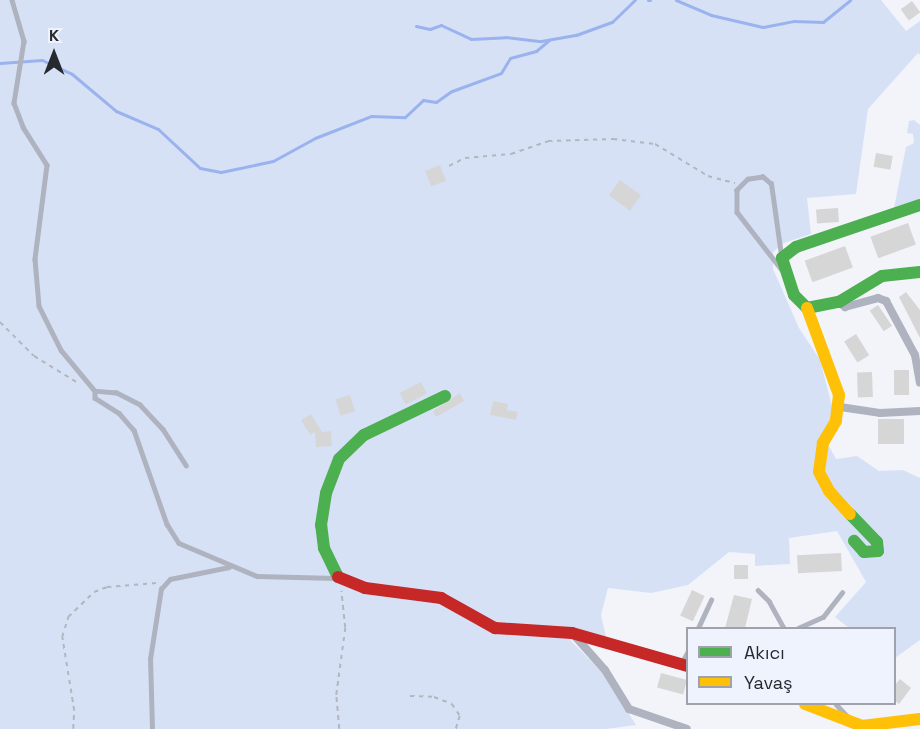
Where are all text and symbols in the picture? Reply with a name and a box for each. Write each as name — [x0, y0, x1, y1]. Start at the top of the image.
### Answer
north arrow — [24, 24, 84, 84]
text: K — [49, 25, 59, 46]
legend — [686, 627, 896, 705]
text: Akıcı — [744, 641, 785, 664]
text: Yavaş — [744, 671, 793, 694]

